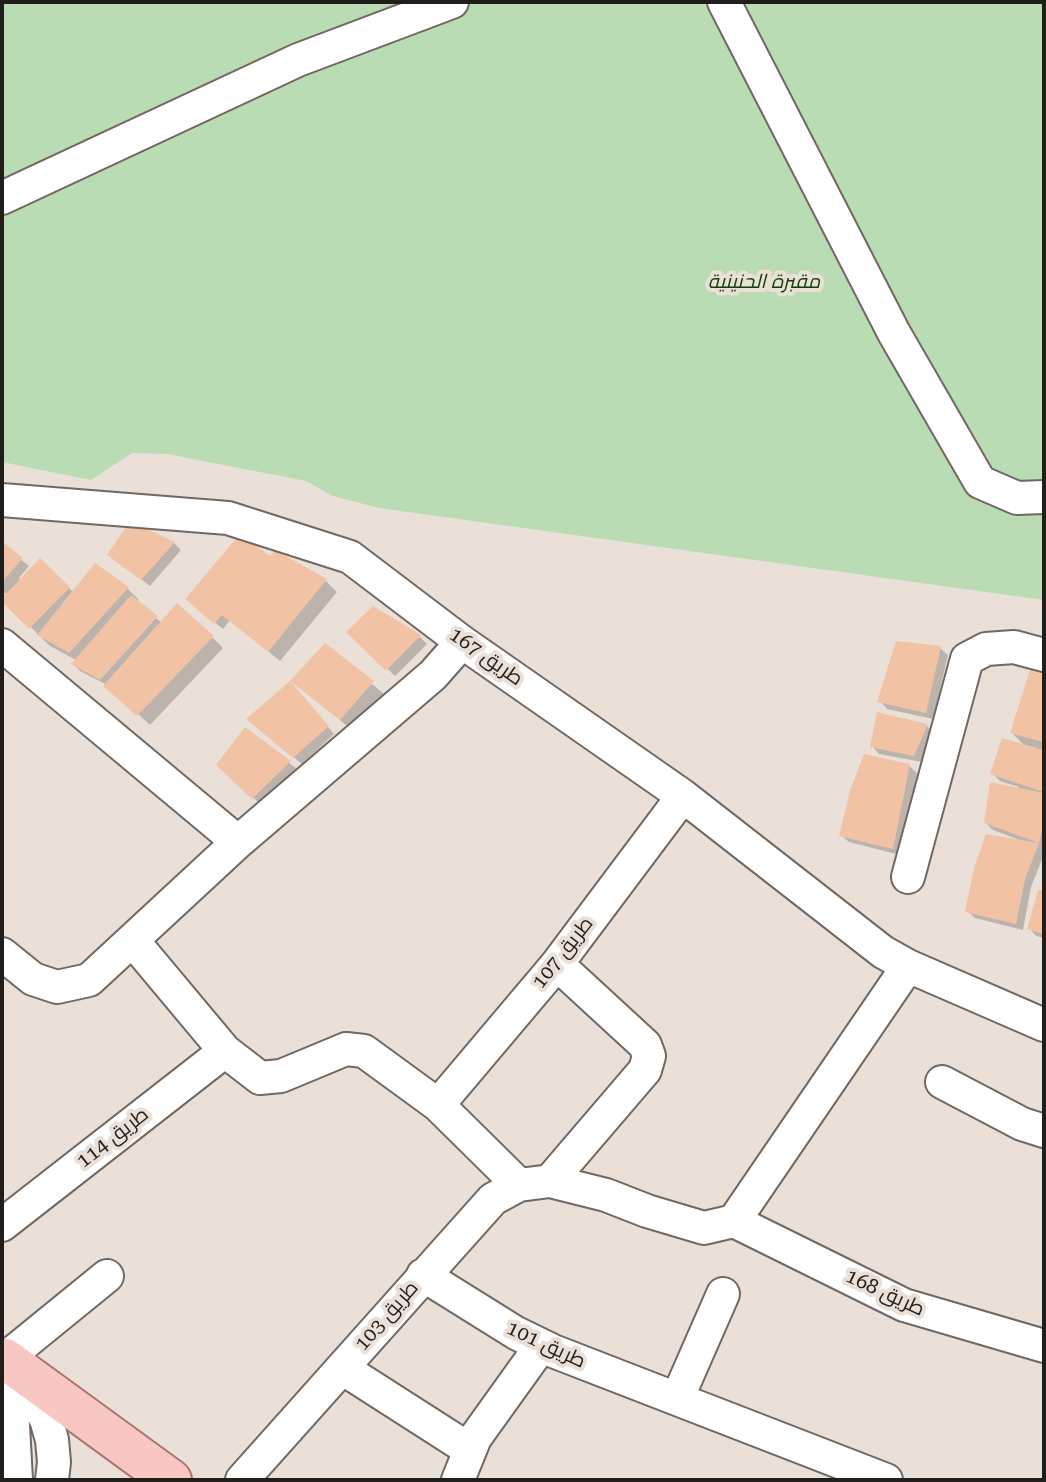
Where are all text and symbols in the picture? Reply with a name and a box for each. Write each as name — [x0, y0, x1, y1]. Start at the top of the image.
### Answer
park label: مقبرة الحنينية — [708, 270, 820, 294]
street label: طريق 167 — [445, 623, 527, 691]
street label: طريق 107 — [528, 912, 598, 994]
street label: طريق 114 — [72, 1103, 154, 1173]
street label: طريق 168 — [842, 1264, 928, 1322]
street label: طريق 103 — [350, 1276, 424, 1356]
street label: طريق 101 — [503, 1316, 589, 1374]

